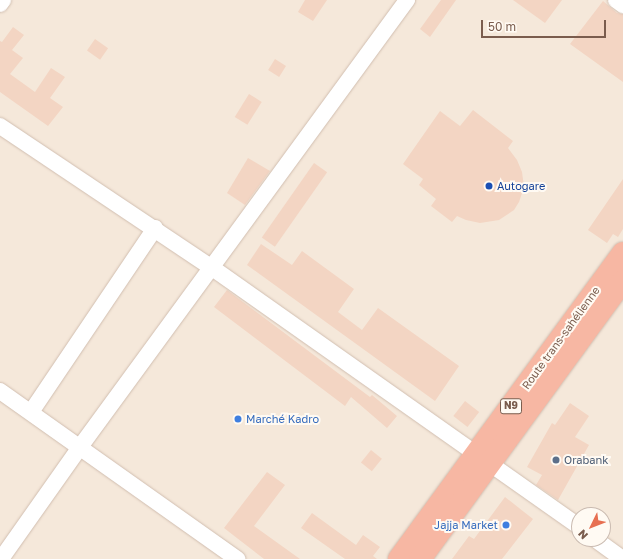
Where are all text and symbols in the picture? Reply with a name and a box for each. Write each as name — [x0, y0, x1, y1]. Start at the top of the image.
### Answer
scale bar — [483, 12, 608, 38]
text: 50 m — [488, 19, 516, 34]
place label: Autogare — [497, 179, 545, 193]
marker: Autogare — [484, 181, 494, 191]
street label: Route trans-sahélienne — [519, 284, 603, 392]
road number: N9 — [500, 398, 522, 414]
place label: Marché Kadro — [246, 412, 319, 426]
marker: Marché Kadro — [233, 414, 243, 424]
place label: Orabank — [564, 453, 608, 467]
marker: Orabank — [551, 455, 561, 465]
north arrow — [571, 507, 611, 547]
place label: Jajja Market — [434, 518, 498, 532]
marker: Jajja Market — [501, 520, 511, 530]
text: N — [575, 527, 590, 542]

